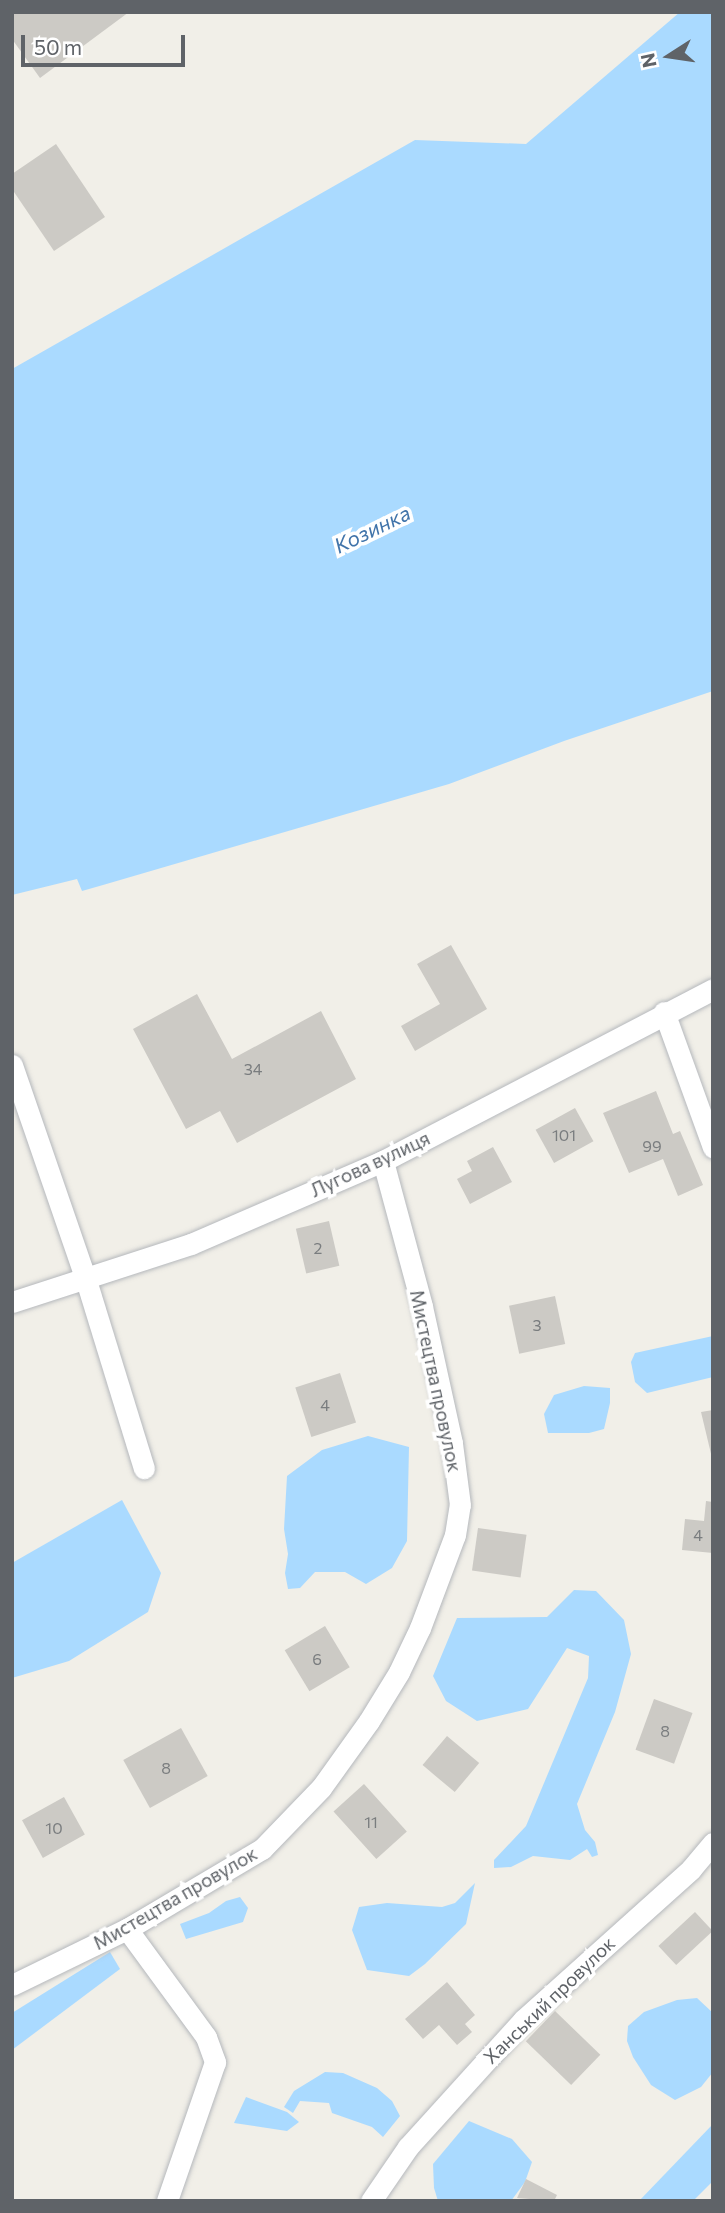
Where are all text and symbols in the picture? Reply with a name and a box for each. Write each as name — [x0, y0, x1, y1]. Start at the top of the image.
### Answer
scale bar — [24, 21, 189, 65]
north arrow — [634, 21, 704, 91]
text: 50 m — [34, 34, 82, 59]
text: N — [635, 51, 661, 70]
water label: Козинка — [330, 500, 414, 558]
house number: 34 — [244, 1059, 262, 1079]
house number: 101 — [552, 1125, 576, 1145]
street label: Лугова вулиця — [307, 1126, 433, 1202]
house number: 99 — [642, 1136, 662, 1156]
house number: 2 — [314, 1238, 322, 1258]
street label: Мистецтва провулок — [406, 1288, 466, 1474]
house number: 3 — [532, 1315, 542, 1335]
house number: 4 — [320, 1395, 330, 1415]
house number: 4 — [693, 1525, 703, 1545]
house number: 6 — [312, 1649, 322, 1669]
house number: 8 — [660, 1721, 670, 1741]
house number: 8 — [161, 1758, 171, 1778]
house number: 11 — [364, 1812, 378, 1832]
house number: 10 — [45, 1818, 63, 1838]
street label: Мистецтва провулок — [89, 1842, 261, 1954]
street label: Ханський провулок — [479, 1932, 619, 2068]

